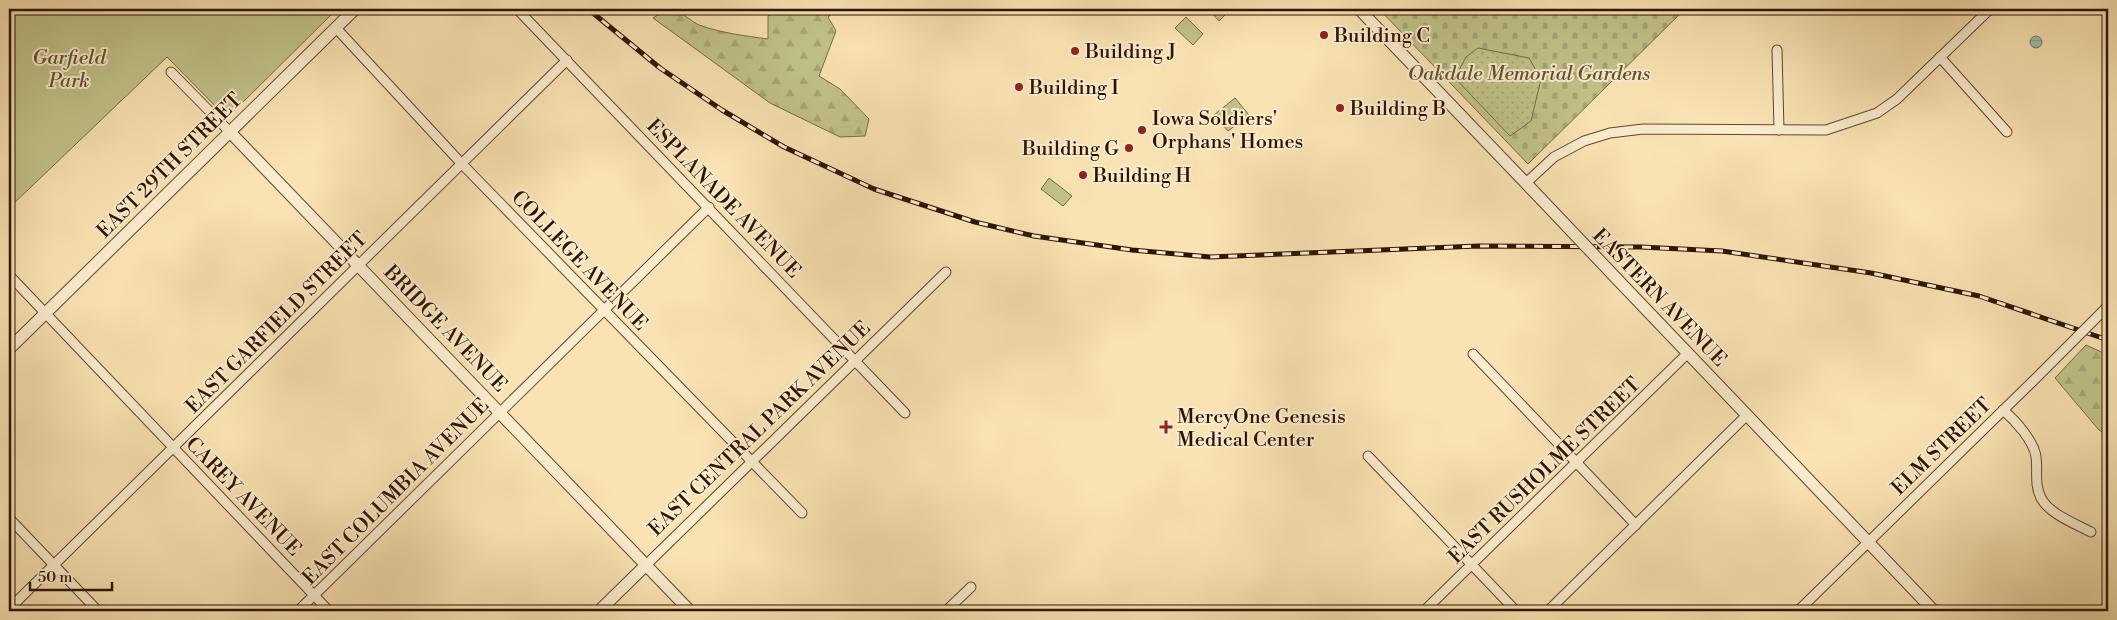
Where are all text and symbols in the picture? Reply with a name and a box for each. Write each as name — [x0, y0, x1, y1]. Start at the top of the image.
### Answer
place label: Building C — [1333, 24, 1430, 49]
marker: Building C — [1318, 29, 1330, 41]
place label: Building J — [1084, 40, 1177, 65]
marker: Building J — [1069, 45, 1081, 57]
park label: Garfield Park — [32, 46, 106, 94]
park label: Oakdale Memorial Gardens — [1408, 62, 1651, 87]
place label: Building I — [1028, 76, 1119, 101]
marker: Building I — [1013, 81, 1025, 93]
street label: EAST 29TH STREET — [92, 88, 248, 244]
place label: Building B — [1349, 97, 1446, 122]
marker: Building B — [1334, 102, 1346, 114]
place label: Iowa Soldiers' Orphans' Homes — [1152, 107, 1303, 155]
street label: ESPLANADE AVENUE — [640, 114, 805, 284]
marker: Iowa Soldiers' Orphans' Homes — [1136, 124, 1148, 136]
place label: Building G — [1021, 137, 1119, 162]
marker: Building G — [1123, 142, 1135, 154]
place label: Building H — [1092, 164, 1191, 189]
marker: Building H — [1077, 169, 1089, 181]
street label: COLLEGE AVENUE — [506, 186, 652, 336]
street label: EASTERN AVENUE — [1587, 224, 1731, 372]
street label: EAST GARFIELD STREET — [181, 227, 373, 419]
street label: BRIDGE AVENUE — [377, 260, 512, 398]
street label: EAST CENTRAL PARK AVENUE — [644, 316, 876, 542]
street label: EAST RUSHOLME STREET — [1444, 373, 1646, 570]
street label: EAST COLUMBIA AVENUE — [297, 393, 495, 591]
street label: ELM STREET — [1887, 393, 1997, 501]
place label: MercyOne Genesis Medical Center — [1177, 405, 1346, 453]
marker: MercyOne Genesis Medical Center — [1159, 420, 1173, 434]
street label: CAREY AVENUE — [180, 432, 306, 562]
scale bar — [30, 560, 112, 592]
text: 50 m — [38, 568, 72, 587]

